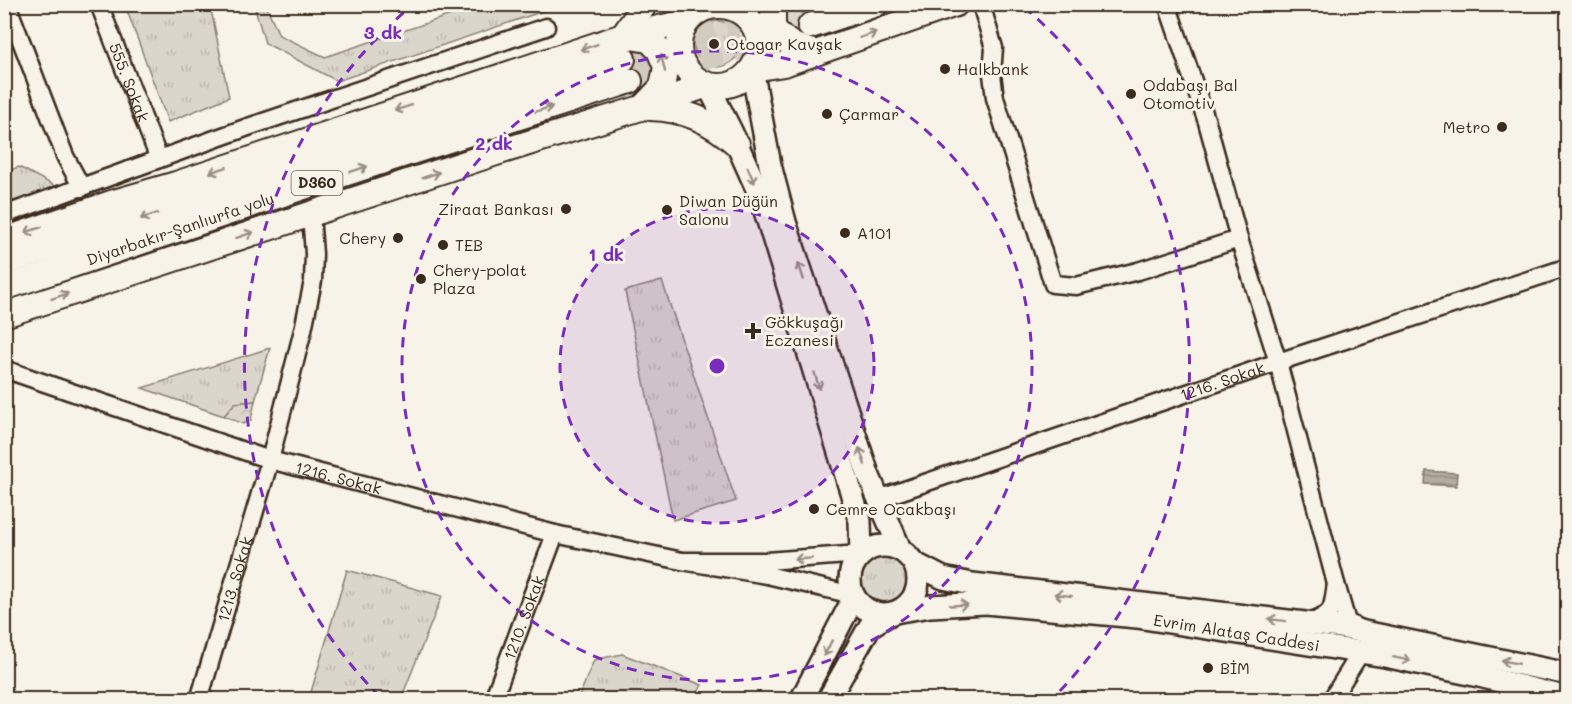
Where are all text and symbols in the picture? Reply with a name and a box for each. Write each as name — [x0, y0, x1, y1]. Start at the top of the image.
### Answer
text: 3 dk — [364, 20, 402, 44]
one-way arrow — [858, 28, 877, 39]
place label: Otogar Kavşak — [726, 33, 842, 54]
marker: Otogar Kavşak — [707, 37, 721, 51]
street label: 555. Sokak — [105, 40, 155, 125]
one-way arrow — [580, 43, 599, 54]
one-way arrow — [657, 54, 668, 73]
place label: Halkbank — [957, 58, 1028, 79]
marker: Halkbank — [938, 62, 952, 76]
place label: Odabaşı Bal Otomotiv — [1143, 74, 1238, 113]
marker: Odabaşı Bal Otomotiv — [1124, 87, 1138, 101]
one-way arrow — [394, 103, 413, 114]
one-way arrow — [534, 103, 553, 114]
place label: Çarmar — [839, 103, 899, 124]
marker: Çarmar — [820, 107, 834, 121]
place label: Metro — [1443, 116, 1490, 137]
marker: Metro — [1495, 120, 1509, 134]
text: 2 dk — [475, 131, 513, 155]
one-way arrow — [349, 163, 368, 174]
one-way arrow — [210, 165, 228, 176]
one-way arrow — [746, 166, 757, 184]
one-way arrow — [421, 168, 440, 179]
road number: D360 — [292, 171, 342, 195]
street label: Diyarbakır-Şanlıurfa yolu — [84, 187, 277, 269]
place label: Diwan Düğün Salonu — [679, 190, 778, 229]
place label: Ziraat Bankası — [438, 198, 554, 219]
marker: Ziraat Bankası — [559, 202, 573, 216]
marker: Diwan Düğün Salonu — [660, 203, 674, 217]
one-way arrow — [140, 211, 159, 222]
place label: A101 — [857, 222, 892, 243]
one-way arrow — [24, 226, 43, 237]
marker: A101 — [838, 226, 852, 240]
place label: Chery — [339, 227, 386, 248]
one-way arrow — [235, 229, 254, 240]
marker: Chery — [391, 231, 405, 245]
place label: TEB — [455, 234, 483, 255]
marker: TEB — [436, 238, 450, 252]
text: 1 dk — [588, 242, 624, 266]
place label: Chery-polat Plaza — [433, 259, 527, 298]
one-way arrow — [795, 262, 806, 281]
marker: Chery-polat Plaza — [414, 272, 428, 286]
one-way arrow — [50, 290, 69, 301]
place label: Gökkuşağı Eczanesi — [765, 311, 844, 350]
marker: Gökkuşağı Eczanesi — [746, 324, 760, 338]
centre of rings — [707, 356, 727, 376]
street label: 1216. Sokak — [1177, 356, 1267, 405]
one-way arrow — [812, 371, 823, 390]
one-way arrow — [856, 447, 867, 466]
street label: 1216. Sokak — [293, 456, 384, 499]
place label: Cemre Ocakbaşı — [826, 498, 957, 519]
marker: Cemre Ocakbaşı — [807, 502, 821, 516]
street label: 1213. Sokak — [212, 534, 257, 624]
one-way arrow — [793, 553, 813, 564]
street label: 1210. Sokak — [498, 572, 549, 662]
one-way arrow — [1053, 589, 1073, 600]
one-way arrow — [948, 599, 968, 610]
street label: Evrim Alataş Caddesi — [1152, 609, 1321, 656]
one-way arrow — [1268, 614, 1288, 625]
one-way arrow — [822, 638, 833, 656]
one-way arrow — [1392, 654, 1411, 666]
one-way arrow — [1501, 656, 1521, 667]
place label: BİM — [1220, 657, 1250, 678]
marker: BİM — [1201, 661, 1215, 675]

